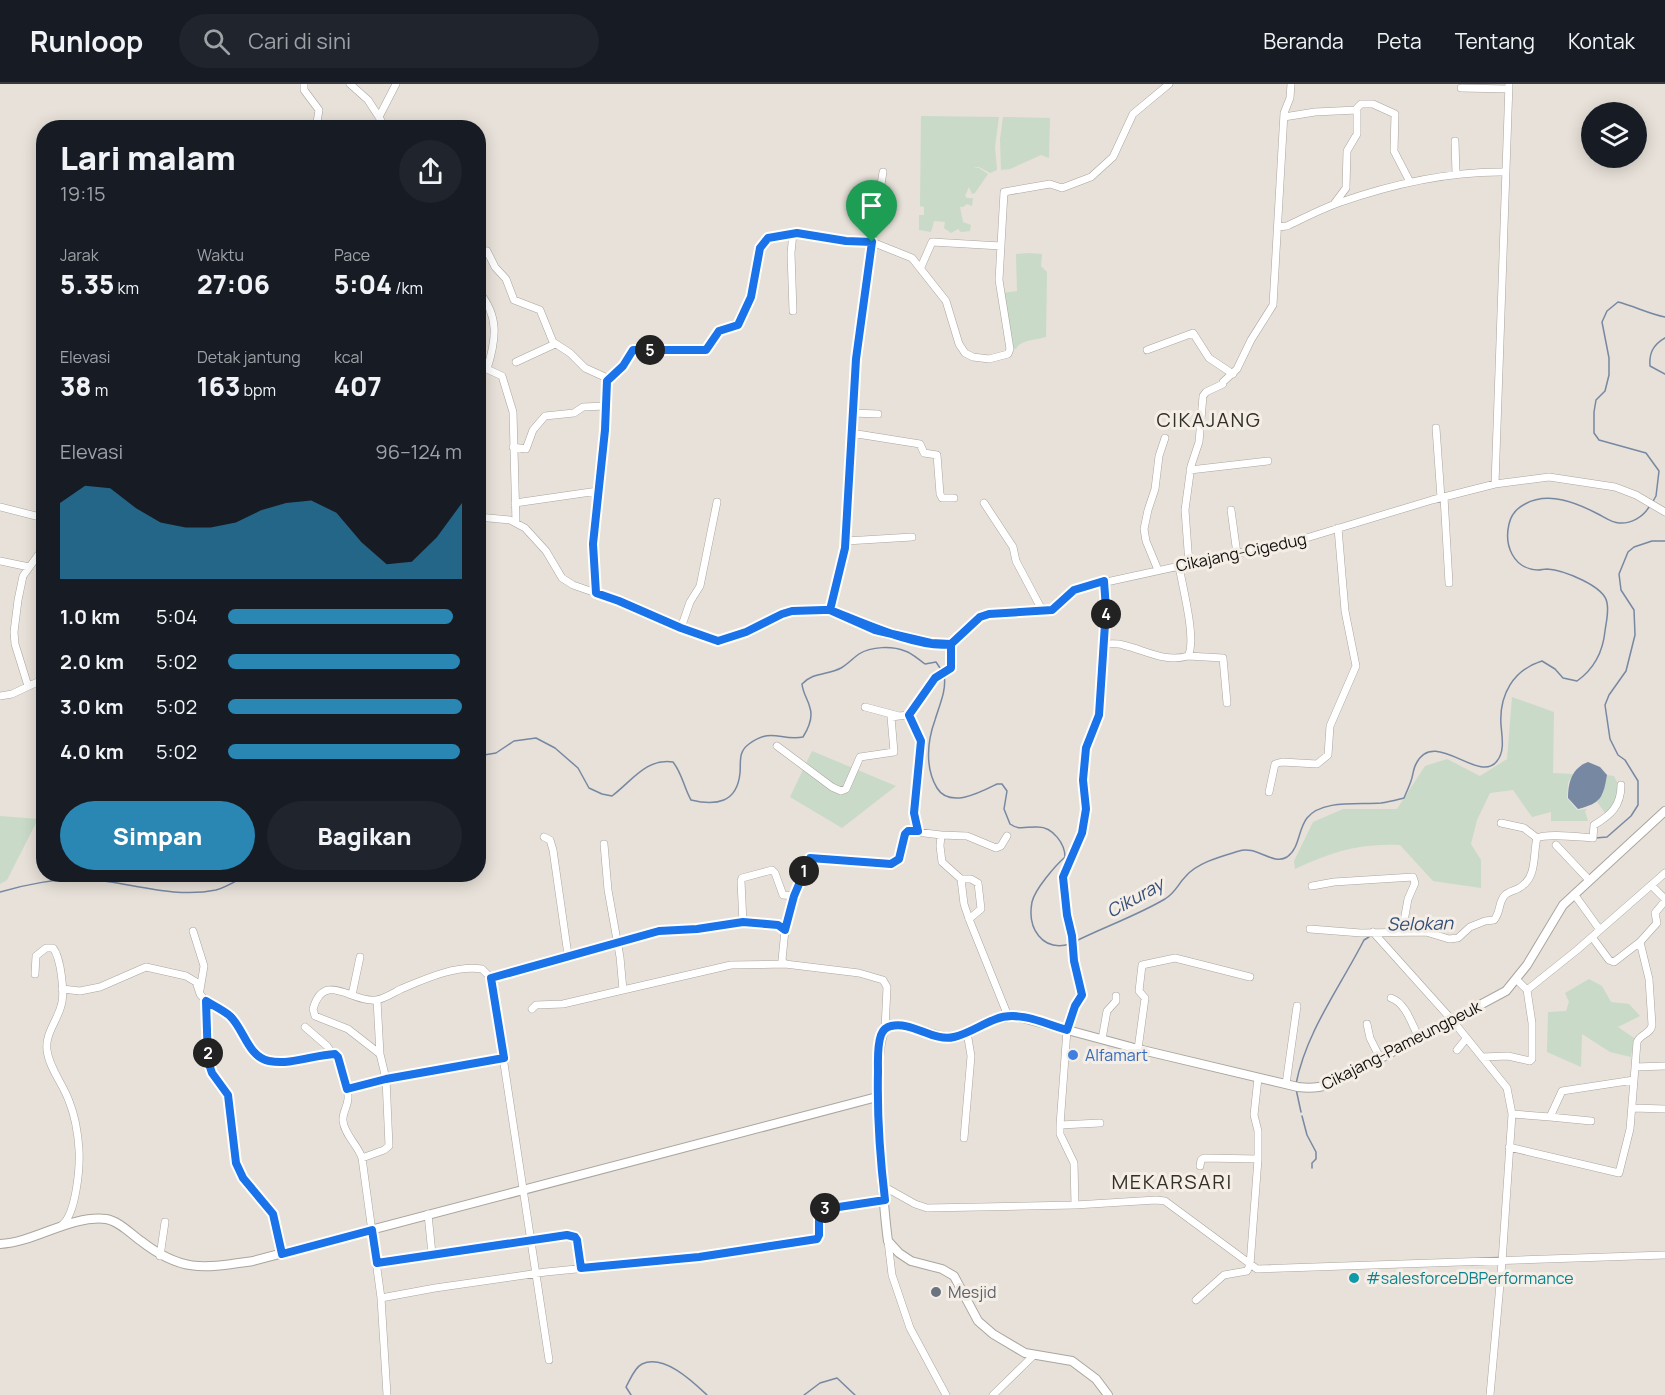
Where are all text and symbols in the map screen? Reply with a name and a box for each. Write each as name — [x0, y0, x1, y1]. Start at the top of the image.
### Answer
search box — [179, 14, 599, 68]
text: Runloop — [30, 22, 143, 60]
icon: search — [200, 25, 233, 58]
text: Cari di sini — [248, 26, 351, 56]
text: Beranda — [1263, 27, 1344, 55]
text: Peta — [1377, 27, 1422, 55]
text: Tentang — [1455, 27, 1535, 55]
text: Kontak — [1568, 27, 1635, 55]
map controls — [1581, 102, 1647, 168]
button: layers — [1581, 102, 1647, 168]
text: Lari malam — [60, 135, 236, 180]
button: share — [399, 140, 462, 203]
text: 19:15 — [60, 180, 106, 207]
pin — [846, 180, 897, 242]
icon: arrive — [855, 189, 888, 222]
text: Jarak — [60, 244, 99, 266]
text: Waktu — [197, 244, 244, 266]
text: Pace — [334, 244, 370, 266]
text: 5.35 — [60, 266, 114, 302]
text: 27:06 — [197, 266, 270, 302]
text: 5:04 — [334, 266, 392, 302]
text: km — [114, 277, 139, 299]
text: /km — [392, 277, 423, 299]
pin: 5 — [635, 335, 665, 365]
text: 5 — [645, 339, 655, 361]
text: Elevasi — [60, 346, 111, 368]
text: Detak jantung — [197, 346, 301, 368]
text: kcal — [334, 346, 363, 368]
text: 38 — [60, 368, 92, 404]
text: 163 — [197, 368, 240, 404]
text: 407 — [334, 368, 382, 404]
text: m — [92, 379, 108, 401]
text: bpm — [240, 379, 276, 401]
district label: CIKAJANG — [1157, 406, 1261, 433]
text: Elevasi — [60, 438, 123, 465]
text: 96–124 m — [375, 438, 462, 465]
street label: Cikajang-Cigedug — [1174, 527, 1308, 577]
pin: 4 — [1091, 599, 1121, 629]
text: 1.0 km — [60, 603, 120, 630]
text: 5:04 — [156, 603, 198, 630]
text: 4 — [1101, 603, 1111, 625]
text: 2.0 km — [60, 648, 124, 675]
text: 5:02 — [156, 648, 197, 675]
text: 3.0 km — [60, 693, 124, 720]
text: 5:02 — [156, 693, 197, 720]
text: 4.0 km — [60, 738, 124, 765]
text: 5:02 — [156, 738, 197, 765]
button: Simpan — [60, 801, 255, 870]
button: Bagikan — [267, 801, 462, 870]
pin: 1 — [789, 856, 819, 886]
text: 1 — [800, 860, 808, 882]
water label: Cikuray — [1102, 870, 1170, 923]
water label: Selokan — [1387, 910, 1455, 936]
street label: Cikajang-Pameungpeuk — [1317, 995, 1486, 1095]
pin: 2 — [193, 1038, 223, 1068]
text: 2 — [203, 1042, 213, 1064]
place label: Alfamart — [1085, 1044, 1148, 1066]
marker: Alfamart — [1066, 1048, 1080, 1062]
district label: MEKARSARI — [1111, 1168, 1233, 1195]
pin: 3 — [810, 1193, 840, 1223]
text: 3 — [820, 1197, 830, 1219]
place label: #salesforceDBPerformance — [1366, 1267, 1574, 1289]
marker: #salesforceDBPerformance — [1347, 1271, 1361, 1285]
place label: Mesjid — [948, 1281, 996, 1303]
marker: Mesjid — [929, 1285, 943, 1299]

